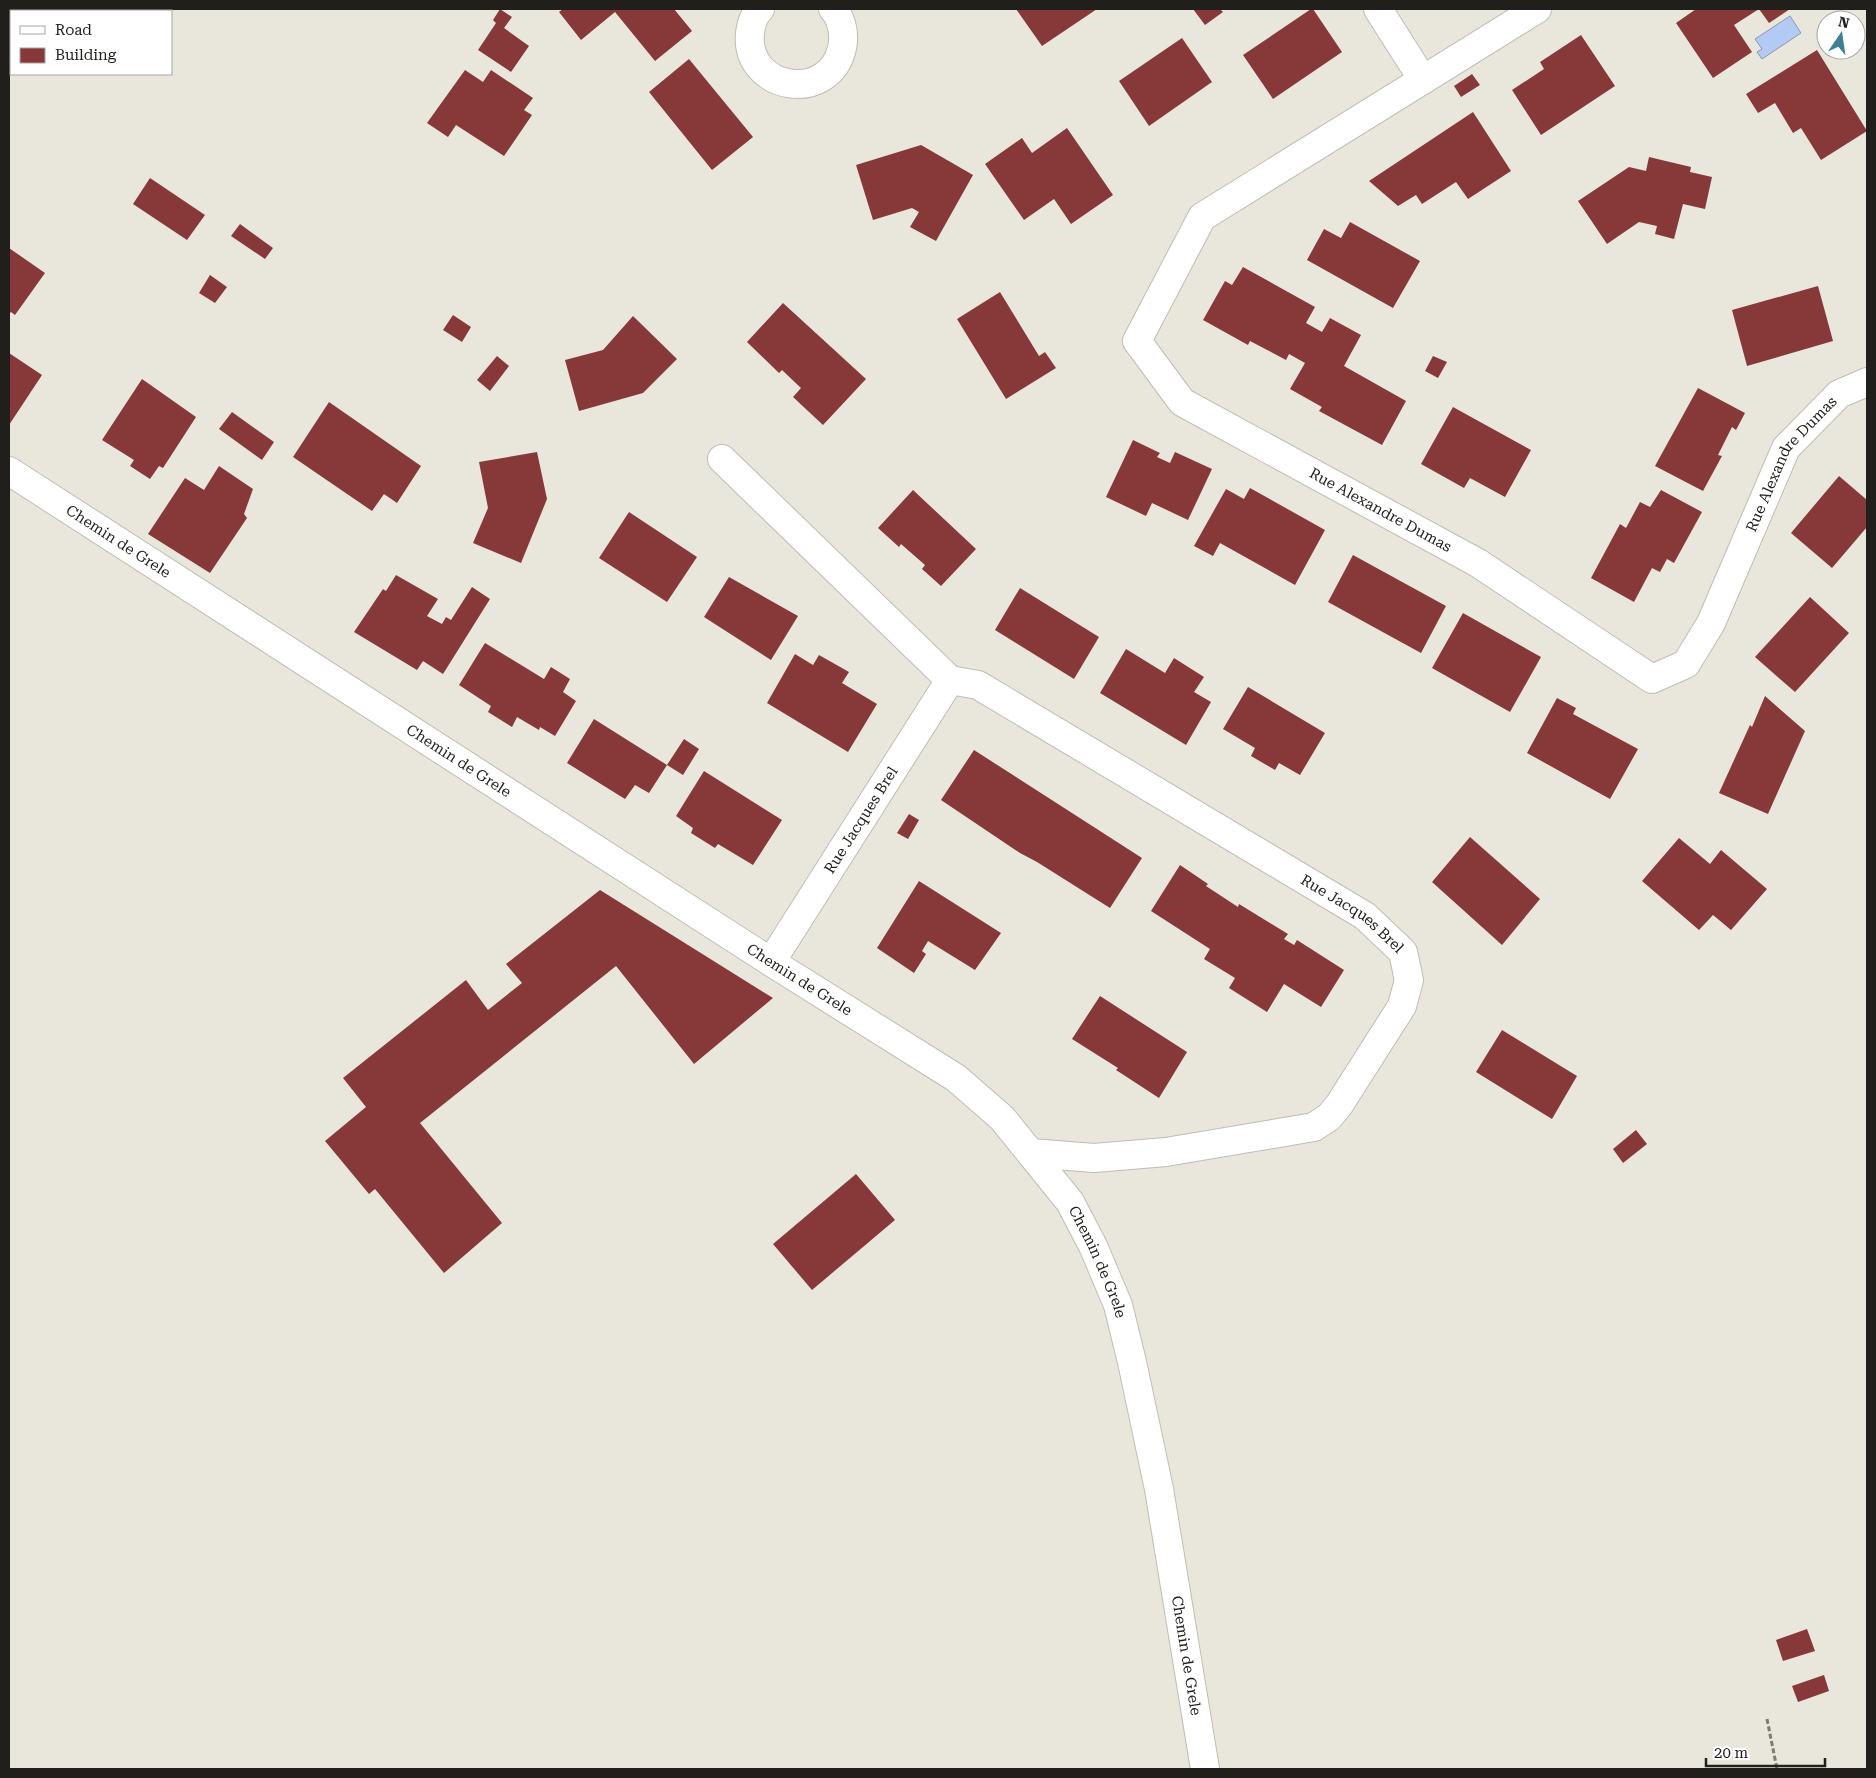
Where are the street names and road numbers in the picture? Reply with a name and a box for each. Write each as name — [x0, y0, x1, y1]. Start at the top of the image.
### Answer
street label: Rue Alexandre Dumas — [1742, 393, 1841, 535]
street label: Rue Alexandre Dumas — [1306, 464, 1455, 556]
street label: Chemin de Grele — [63, 501, 174, 582]
street label: Chemin de Grele — [403, 720, 515, 801]
street label: Rue Jacques Brel — [820, 763, 902, 877]
street label: Rue Jacques Brel — [1298, 871, 1408, 957]
street label: Chemin de Grele — [743, 940, 855, 1020]
street label: Chemin de Grele — [1065, 1203, 1130, 1320]
street label: Chemin de Grele — [1168, 1594, 1205, 1717]

